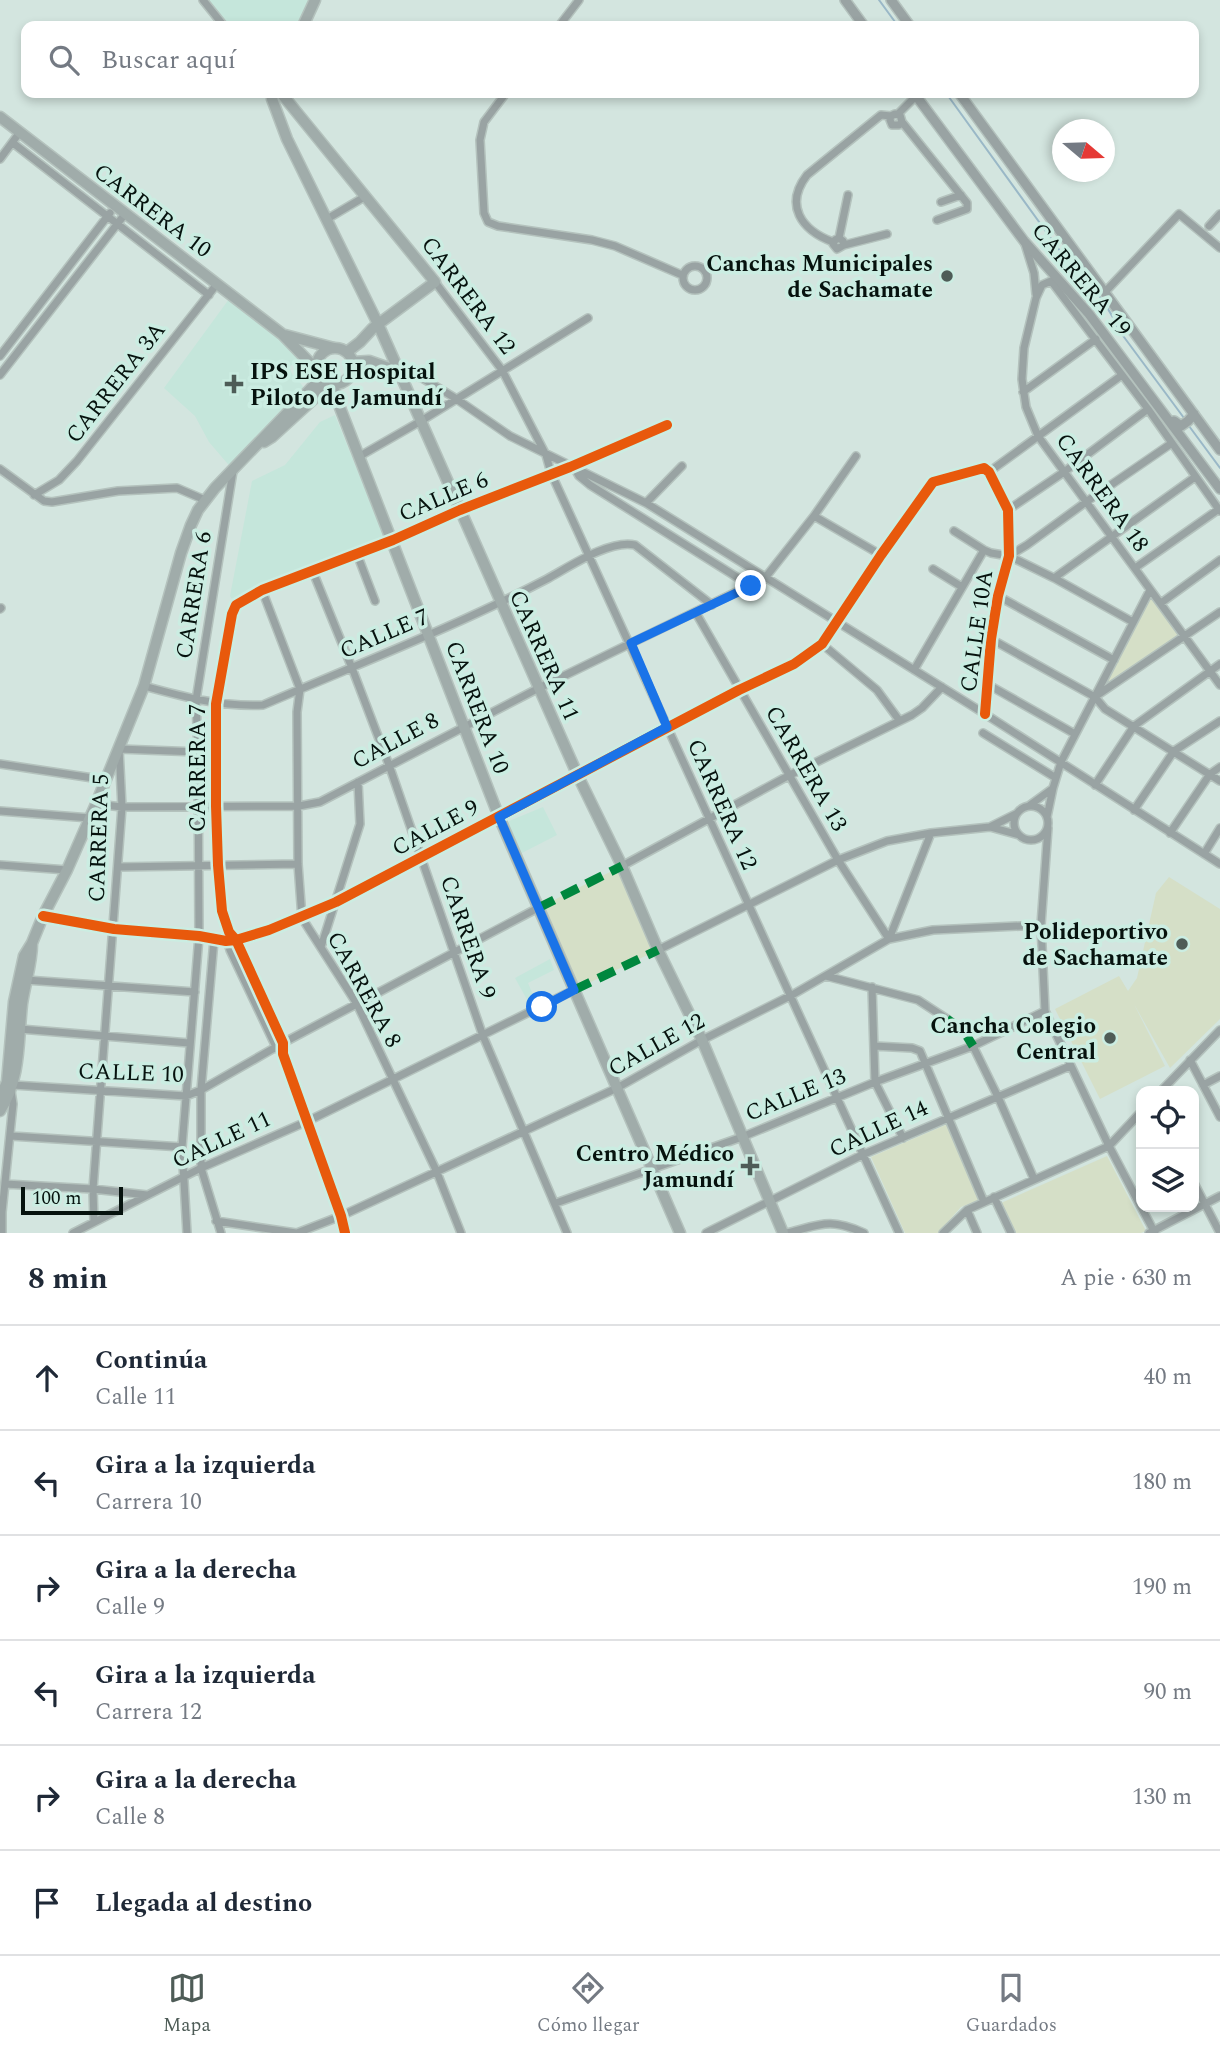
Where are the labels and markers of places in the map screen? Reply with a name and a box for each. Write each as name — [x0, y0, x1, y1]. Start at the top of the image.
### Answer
place label: Canchas Municipales de Sachamate — [706, 247, 933, 308]
marker: Canchas Municipales de Sachamate — [939, 268, 955, 284]
place label: IPS ESE Hospital Piloto de Jamundí — [250, 355, 443, 416]
marker: IPS ESE Hospital Piloto de Jamundí — [224, 374, 244, 394]
place label: Polideportivo de Sachamate — [1023, 915, 1168, 976]
marker: Polideportivo de Sachamate — [1174, 936, 1190, 952]
place label: Cancha Colegio Central — [930, 1009, 1096, 1070]
marker: Cancha Colegio Central — [1102, 1030, 1118, 1046]
place label: Centro Médico Jamundí — [576, 1137, 735, 1198]
marker: Centro Médico Jamundí — [740, 1156, 760, 1176]

